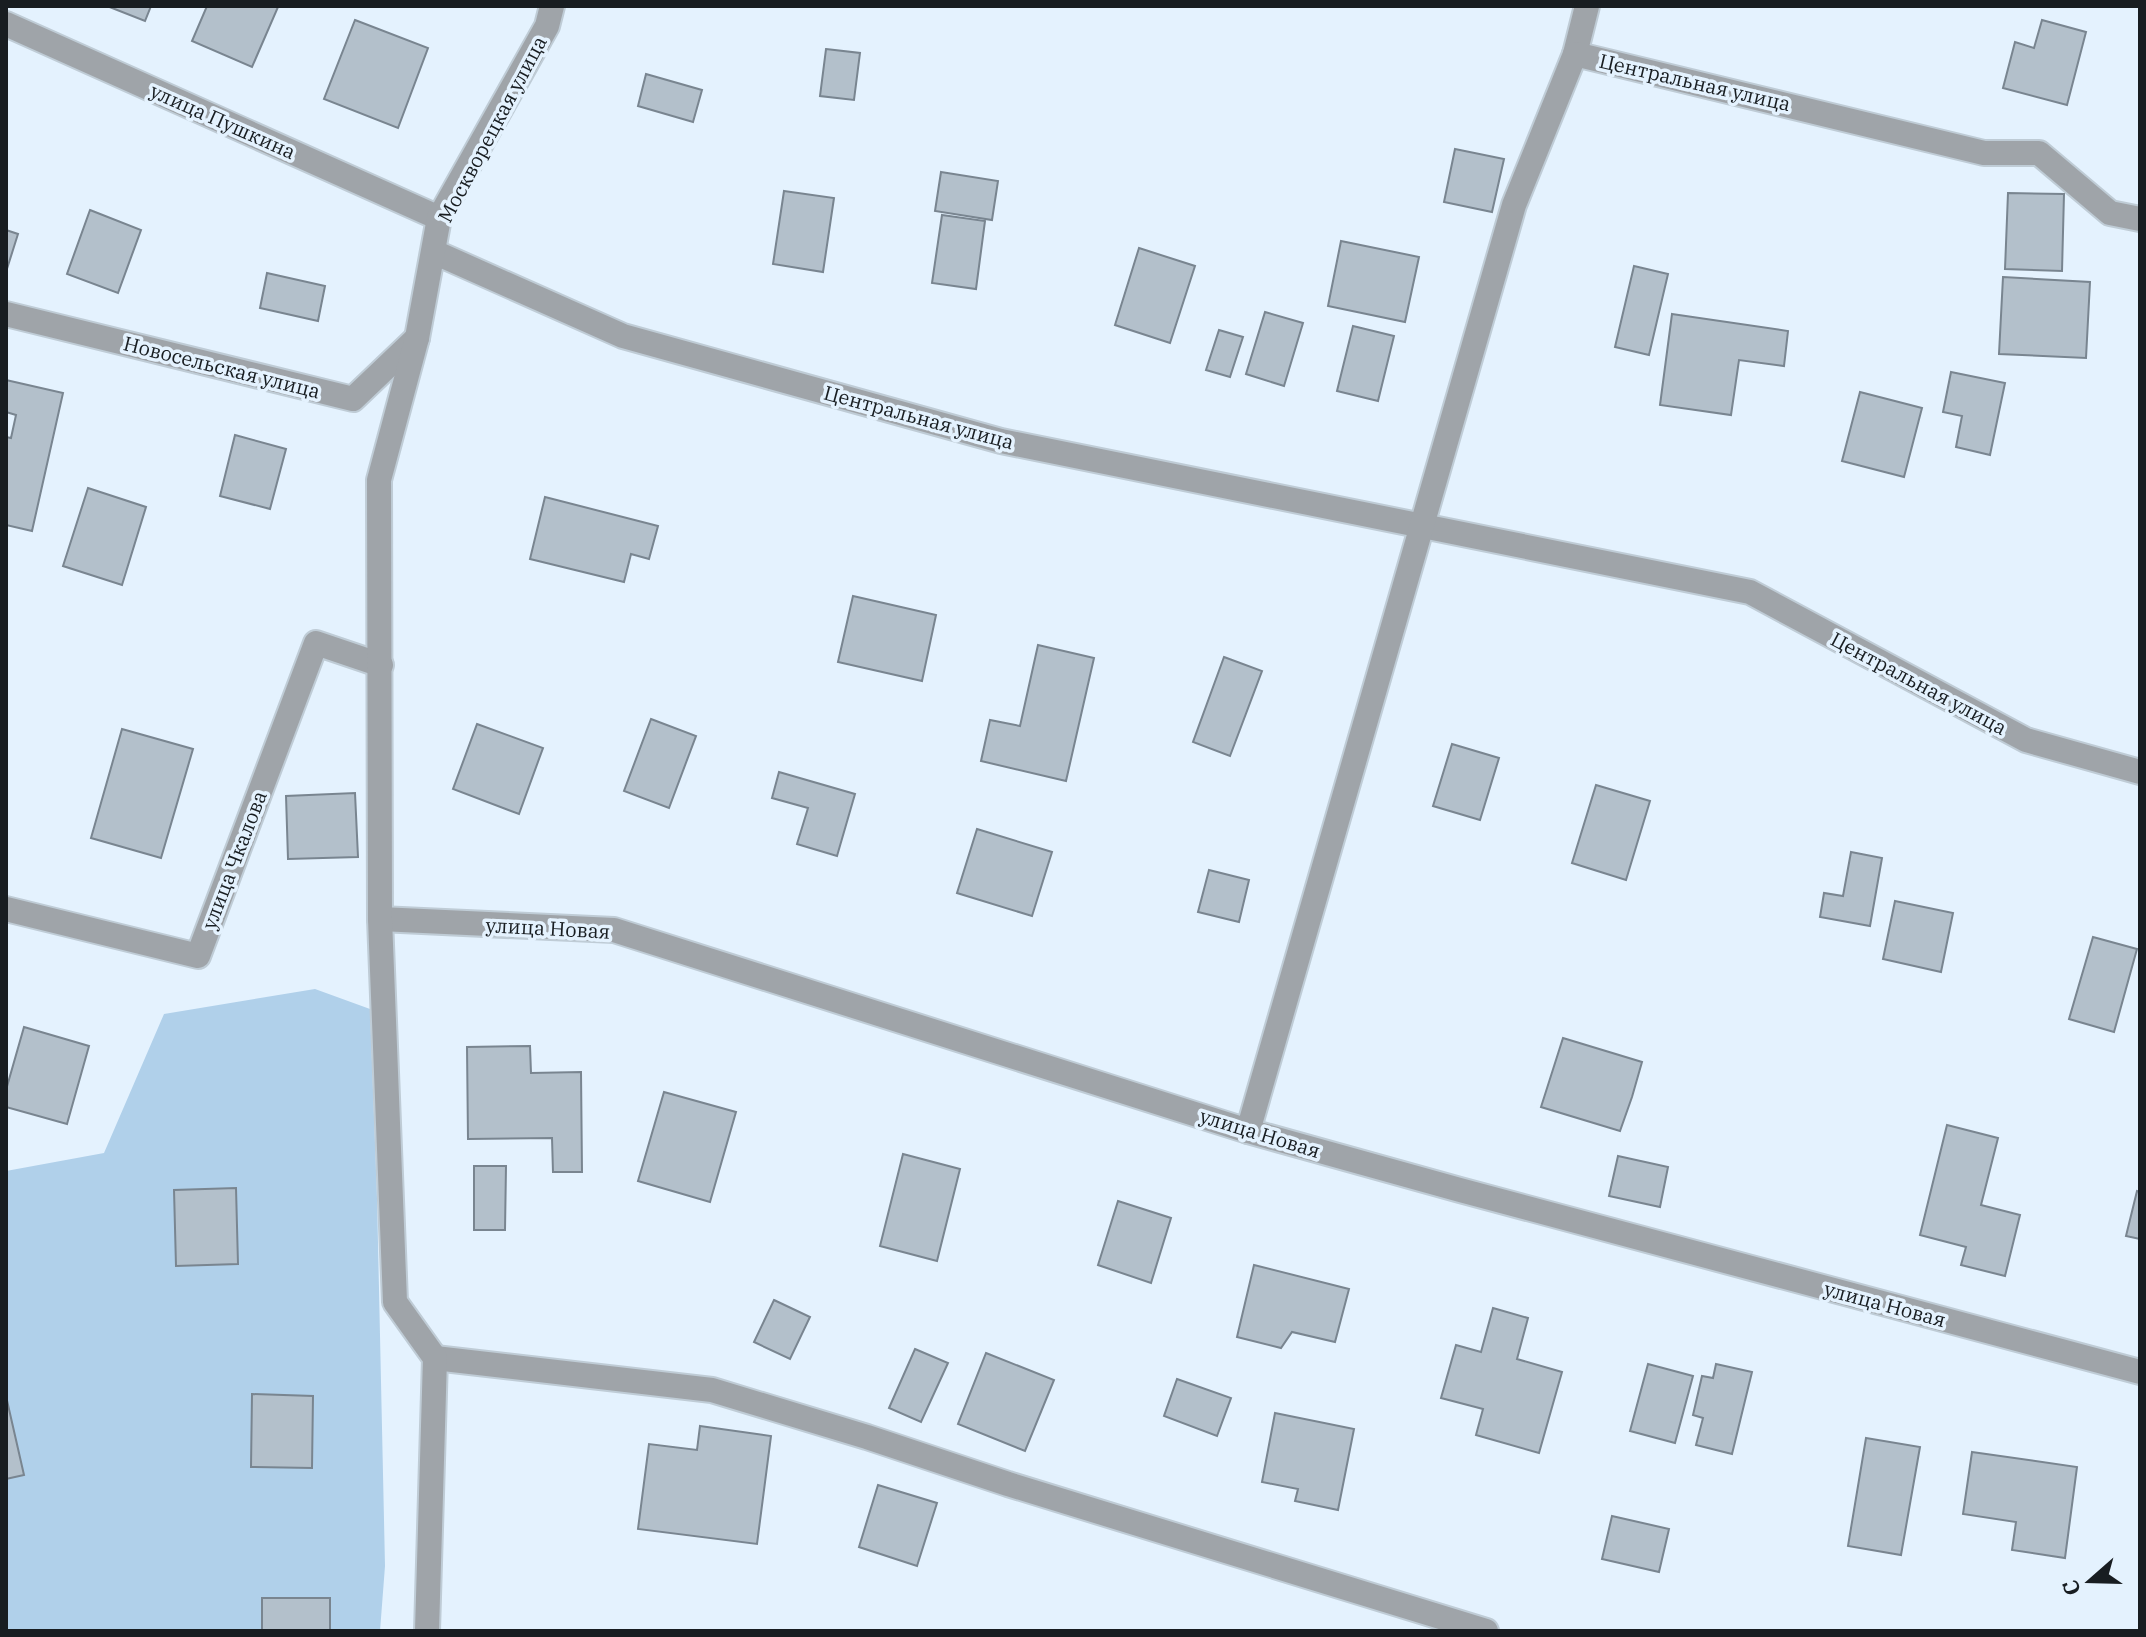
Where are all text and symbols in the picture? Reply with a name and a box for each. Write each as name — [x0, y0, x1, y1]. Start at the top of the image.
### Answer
street label: Москворецкая улица — [431, 31, 553, 227]
street label: Центральная улица — [1597, 47, 1793, 117]
street label: улица Пушкина — [146, 77, 300, 165]
street label: Новосельская улица — [121, 329, 323, 405]
street label: Центральная улица — [821, 379, 1017, 455]
street label: Центральная улица — [1826, 625, 2012, 741]
street label: улица Чкалова — [195, 787, 273, 933]
street label: улица Новая — [485, 911, 611, 945]
street label: улица Новая — [1196, 1102, 1324, 1164]
street label: улица Новая — [1821, 1275, 1949, 1333]
north arrow — [2050, 1541, 2130, 1621]
text: С — [2055, 1576, 2087, 1600]

